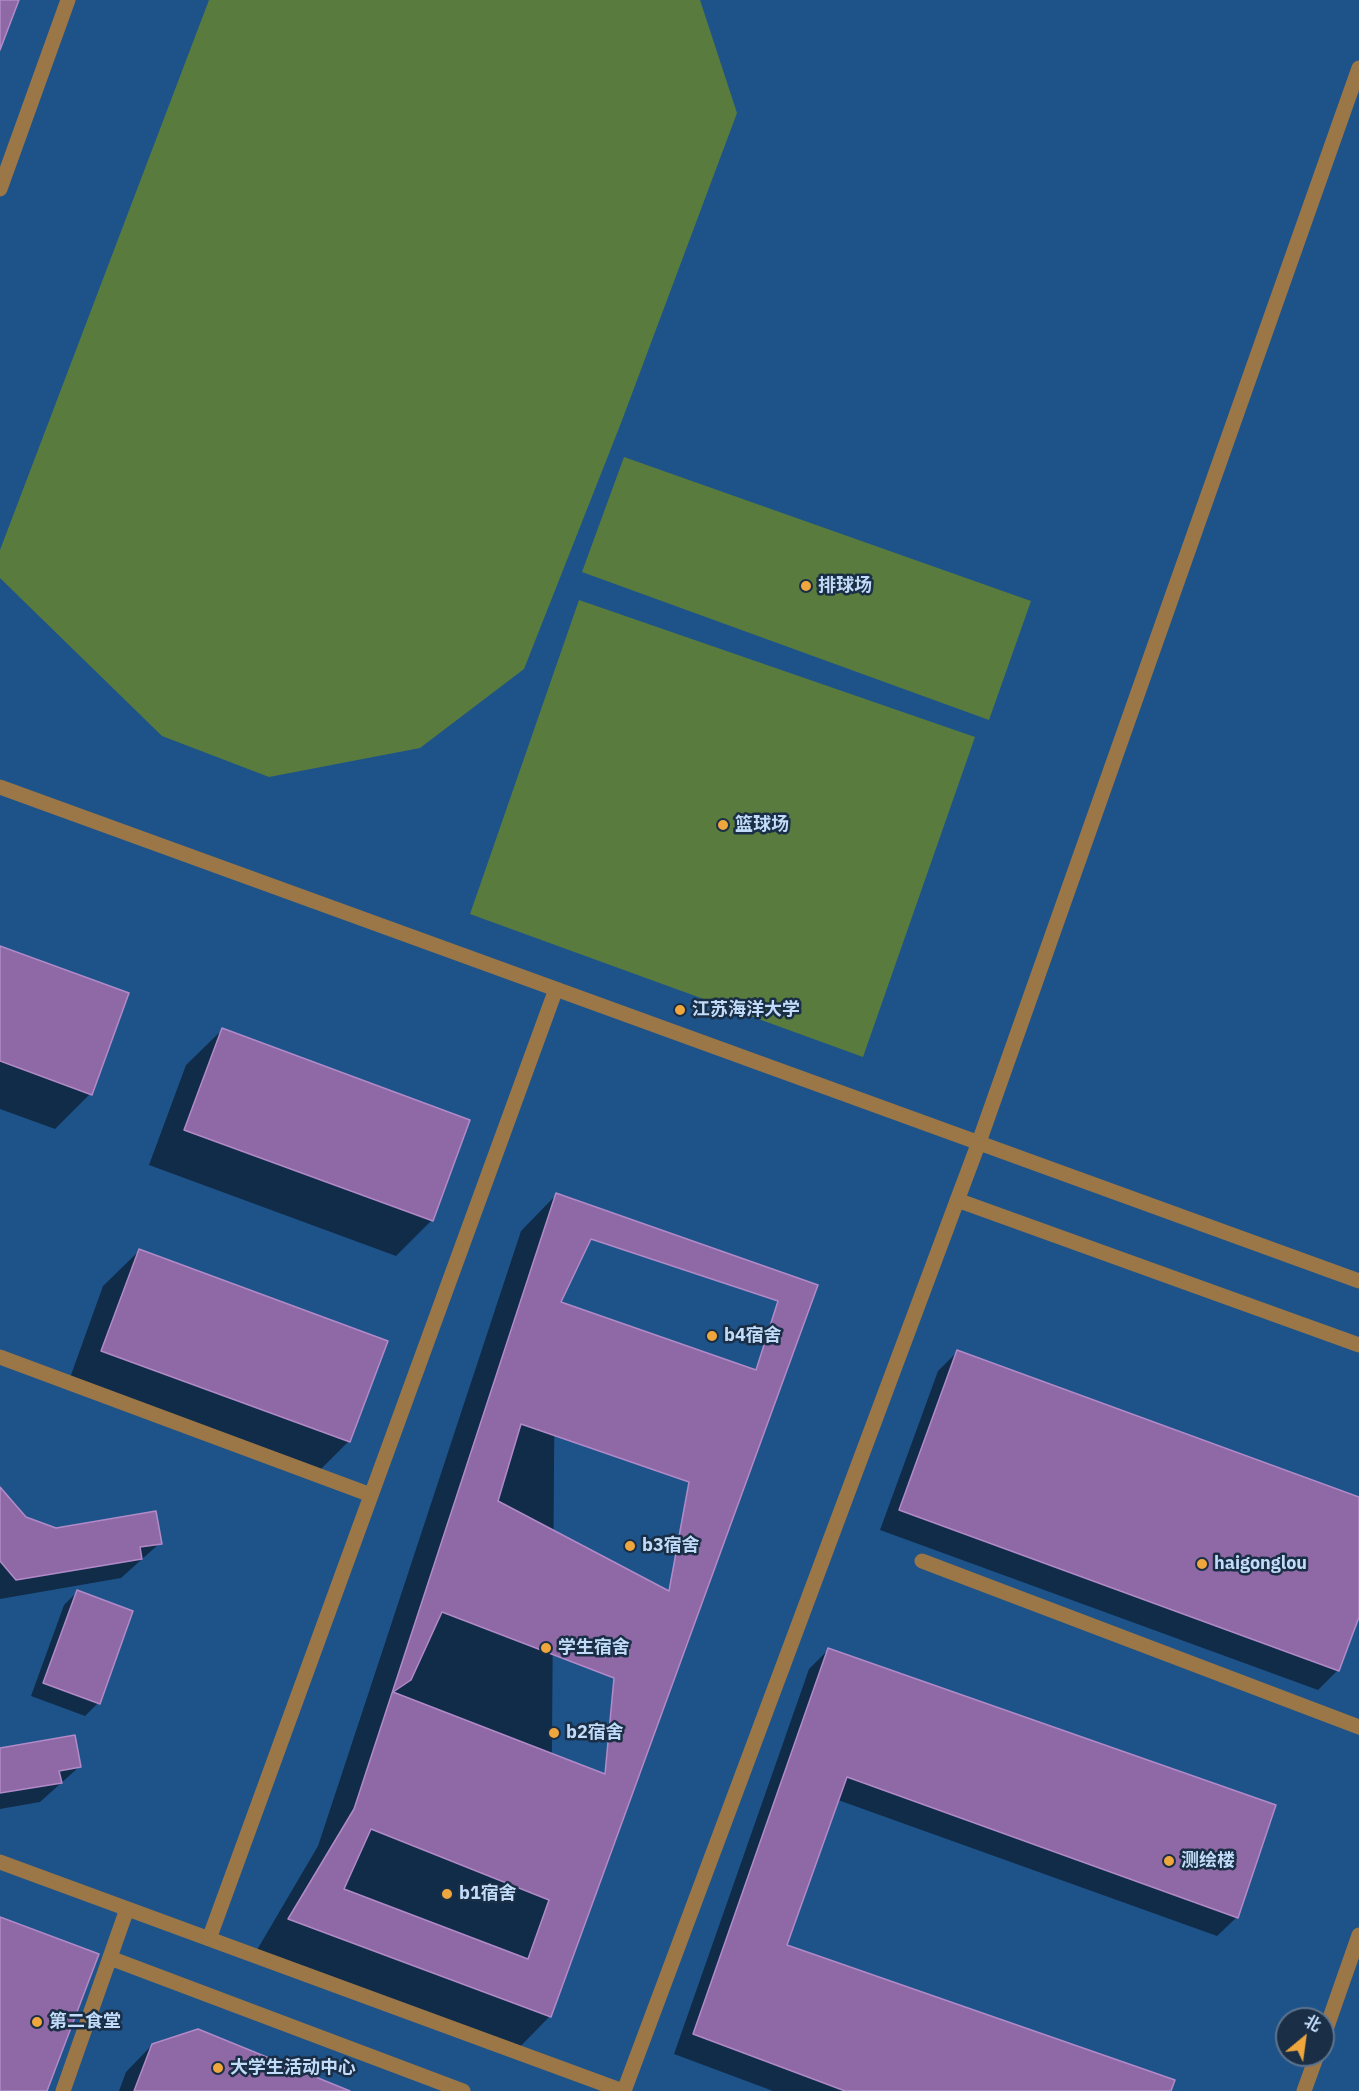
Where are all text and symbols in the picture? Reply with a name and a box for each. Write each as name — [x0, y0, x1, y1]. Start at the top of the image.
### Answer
place label: 排球场 — [818, 575, 872, 597]
marker: 排球场 — [799, 579, 813, 593]
place label: 篮球场 — [735, 814, 789, 836]
marker: 篮球场 — [716, 818, 730, 832]
place label: 江苏海洋大学 — [692, 999, 800, 1021]
marker: 江苏海洋大学 — [673, 1003, 687, 1017]
place label: b4宿舍 — [724, 1325, 782, 1347]
marker: b4宿舍 — [705, 1329, 719, 1343]
place label: b3宿舍 — [642, 1535, 700, 1557]
marker: b3宿舍 — [623, 1539, 637, 1553]
place label: haigonglou — [1214, 1553, 1307, 1575]
marker: haigonglou — [1195, 1557, 1209, 1571]
place label: 学生宿舍 — [558, 1637, 630, 1659]
marker: 学生宿舍 — [539, 1641, 553, 1655]
place label: b2宿舍 — [566, 1722, 624, 1744]
marker: b2宿舍 — [547, 1726, 561, 1740]
place label: 测绘楼 — [1181, 1850, 1235, 1872]
marker: 测绘楼 — [1162, 1854, 1176, 1868]
place label: b1宿舍 — [459, 1883, 517, 1905]
marker: b1宿舍 — [440, 1887, 454, 1901]
north arrow — [1275, 2007, 1335, 2067]
text: 北 — [1301, 2010, 1325, 2036]
place label: 第二食堂 — [49, 2011, 121, 2033]
marker: 第二食堂 — [30, 2015, 44, 2029]
place label: 大学生活动中心 — [230, 2057, 356, 2079]
marker: 大学生活动中心 — [211, 2061, 225, 2075]

